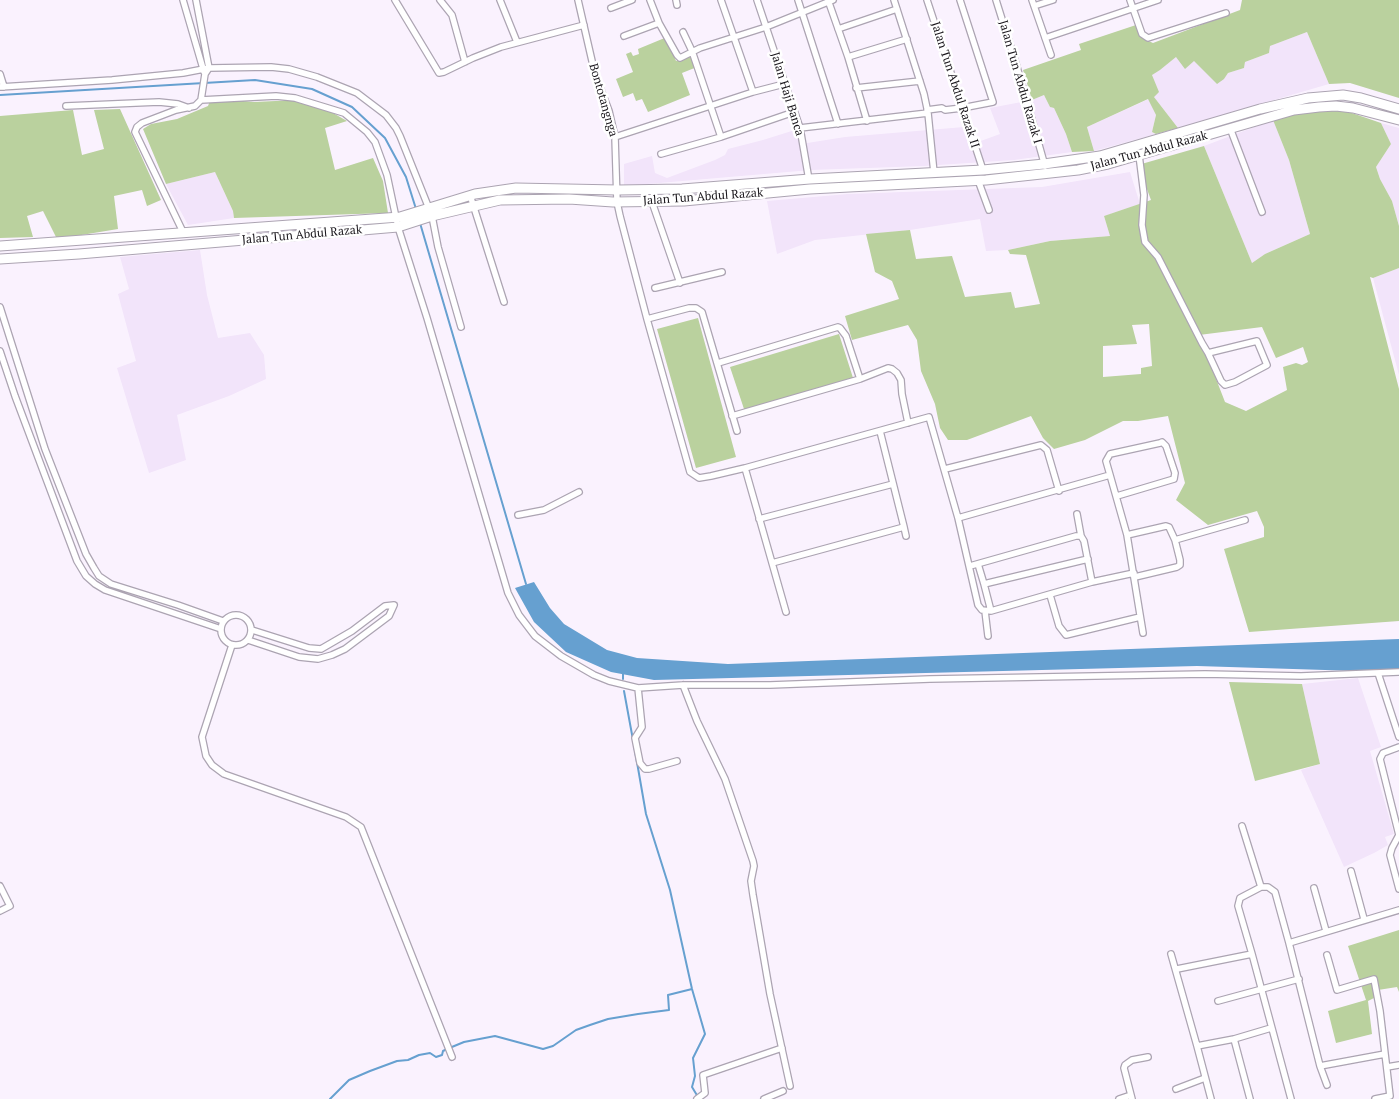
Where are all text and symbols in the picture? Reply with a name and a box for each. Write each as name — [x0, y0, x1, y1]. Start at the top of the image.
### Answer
street label: Jalan Tun Abdul Razak I — [995, 19, 1045, 145]
street label: Jalan Tun Abdul Razak II — [928, 20, 982, 150]
street label: Jalan Haji Banca — [767, 50, 807, 138]
street label: Bontotangnga — [586, 62, 620, 138]
street label: Jalan Tun Abdul Razak — [1089, 128, 1209, 174]
street label: Jalan Tun Abdul Razak — [642, 186, 764, 208]
street label: Jalan Tun Abdul Razak — [241, 223, 363, 247]

